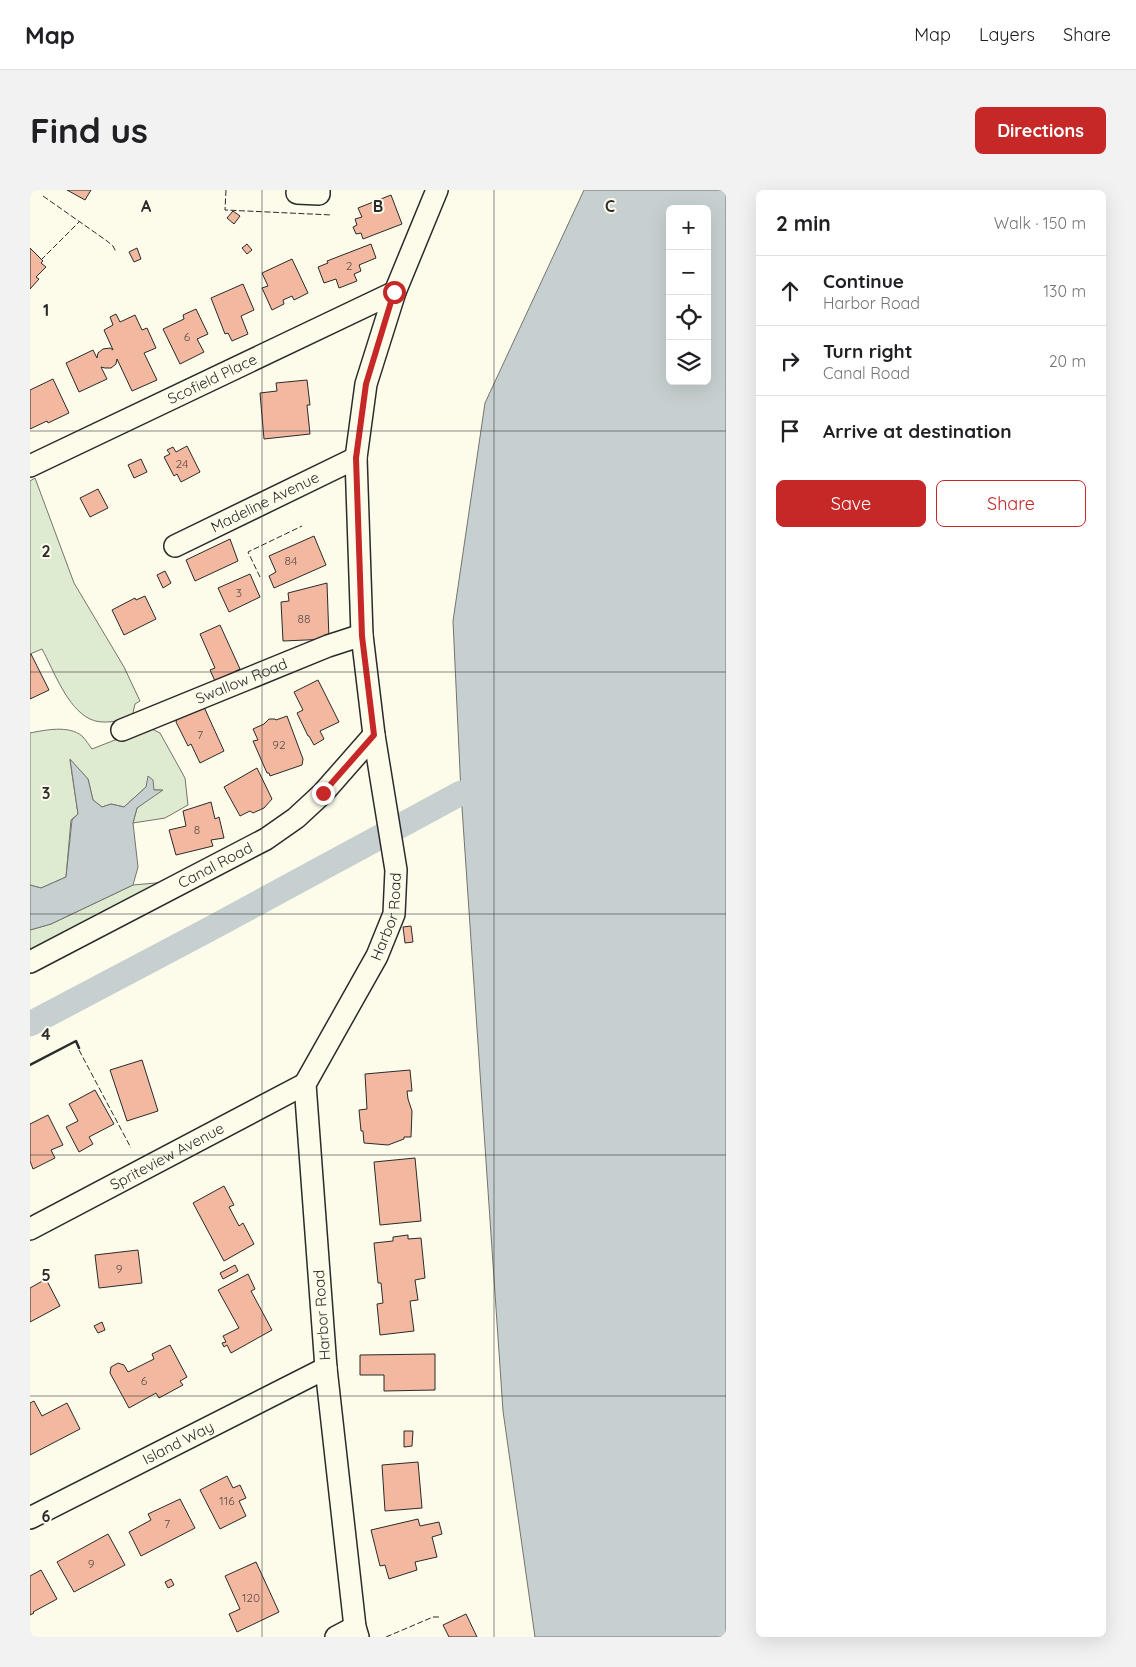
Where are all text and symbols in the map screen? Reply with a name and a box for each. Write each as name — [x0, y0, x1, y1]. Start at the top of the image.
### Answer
text: Map — [25, 20, 75, 50]
text: Map — [914, 23, 951, 46]
text: Layers — [979, 23, 1035, 46]
text: Share — [1063, 23, 1111, 46]
button: Directions — [975, 107, 1106, 154]
text: Find us — [30, 108, 148, 152]
text: A — [141, 196, 152, 216]
text: B — [373, 196, 383, 216]
text: C — [605, 196, 615, 216]
map controls — [666, 205, 711, 385]
button: + — [666, 205, 711, 250]
text: 2 min — [776, 210, 831, 236]
text: Walk · 150 m — [994, 213, 1086, 233]
button: − — [666, 250, 711, 295]
house number: 2 — [346, 258, 353, 273]
text: Continue — [823, 269, 904, 293]
icon: ahead — [776, 277, 804, 305]
route start — [383, 281, 406, 304]
text: 130 m — [1043, 281, 1086, 301]
text: Harbor Road — [823, 293, 920, 313]
button: locate — [666, 295, 711, 340]
text: 1 — [43, 300, 49, 320]
house number: 6 — [184, 329, 191, 344]
text: Turn right — [823, 339, 912, 363]
button: layers — [666, 340, 711, 385]
icon: right — [776, 347, 804, 375]
street label: Scofield Place — [164, 349, 260, 408]
text: 20 m — [1049, 351, 1086, 371]
text: Canal Road — [823, 363, 910, 383]
icon: arrive — [776, 417, 804, 445]
text: Arrive at destination — [823, 419, 1012, 443]
house number: 24 — [176, 456, 188, 471]
street label: Madeline Avenue — [207, 467, 322, 536]
button: Save — [776, 480, 926, 527]
button: Share — [936, 480, 1086, 527]
text: 2 — [41, 541, 51, 561]
house number: 84 — [285, 553, 297, 568]
house number: 3 — [236, 585, 242, 600]
house number: 88 — [298, 611, 310, 626]
street label: Swallow Road — [193, 654, 290, 708]
house number: 7 — [197, 727, 203, 742]
house number: 92 — [272, 737, 286, 752]
route end — [312, 782, 335, 805]
text: 3 — [42, 783, 50, 803]
house number: 8 — [194, 822, 200, 837]
street label: Canal Road — [175, 838, 256, 892]
street label: Harbor Road — [366, 872, 405, 963]
text: 4 — [41, 1024, 51, 1044]
street label: Spriteview Avenue — [107, 1118, 227, 1194]
house number: 9 — [116, 1261, 123, 1276]
text: 5 — [41, 1265, 51, 1285]
street label: Harbor Road — [309, 1269, 334, 1361]
house number: 6 — [141, 1373, 148, 1388]
street label: Island Way — [139, 1417, 217, 1468]
house number: 116 — [219, 1493, 235, 1508]
text: 6 — [42, 1506, 51, 1526]
house number: 7 — [164, 1516, 170, 1531]
house number: 9 — [88, 1556, 95, 1571]
house number: 120 — [242, 1590, 260, 1605]

